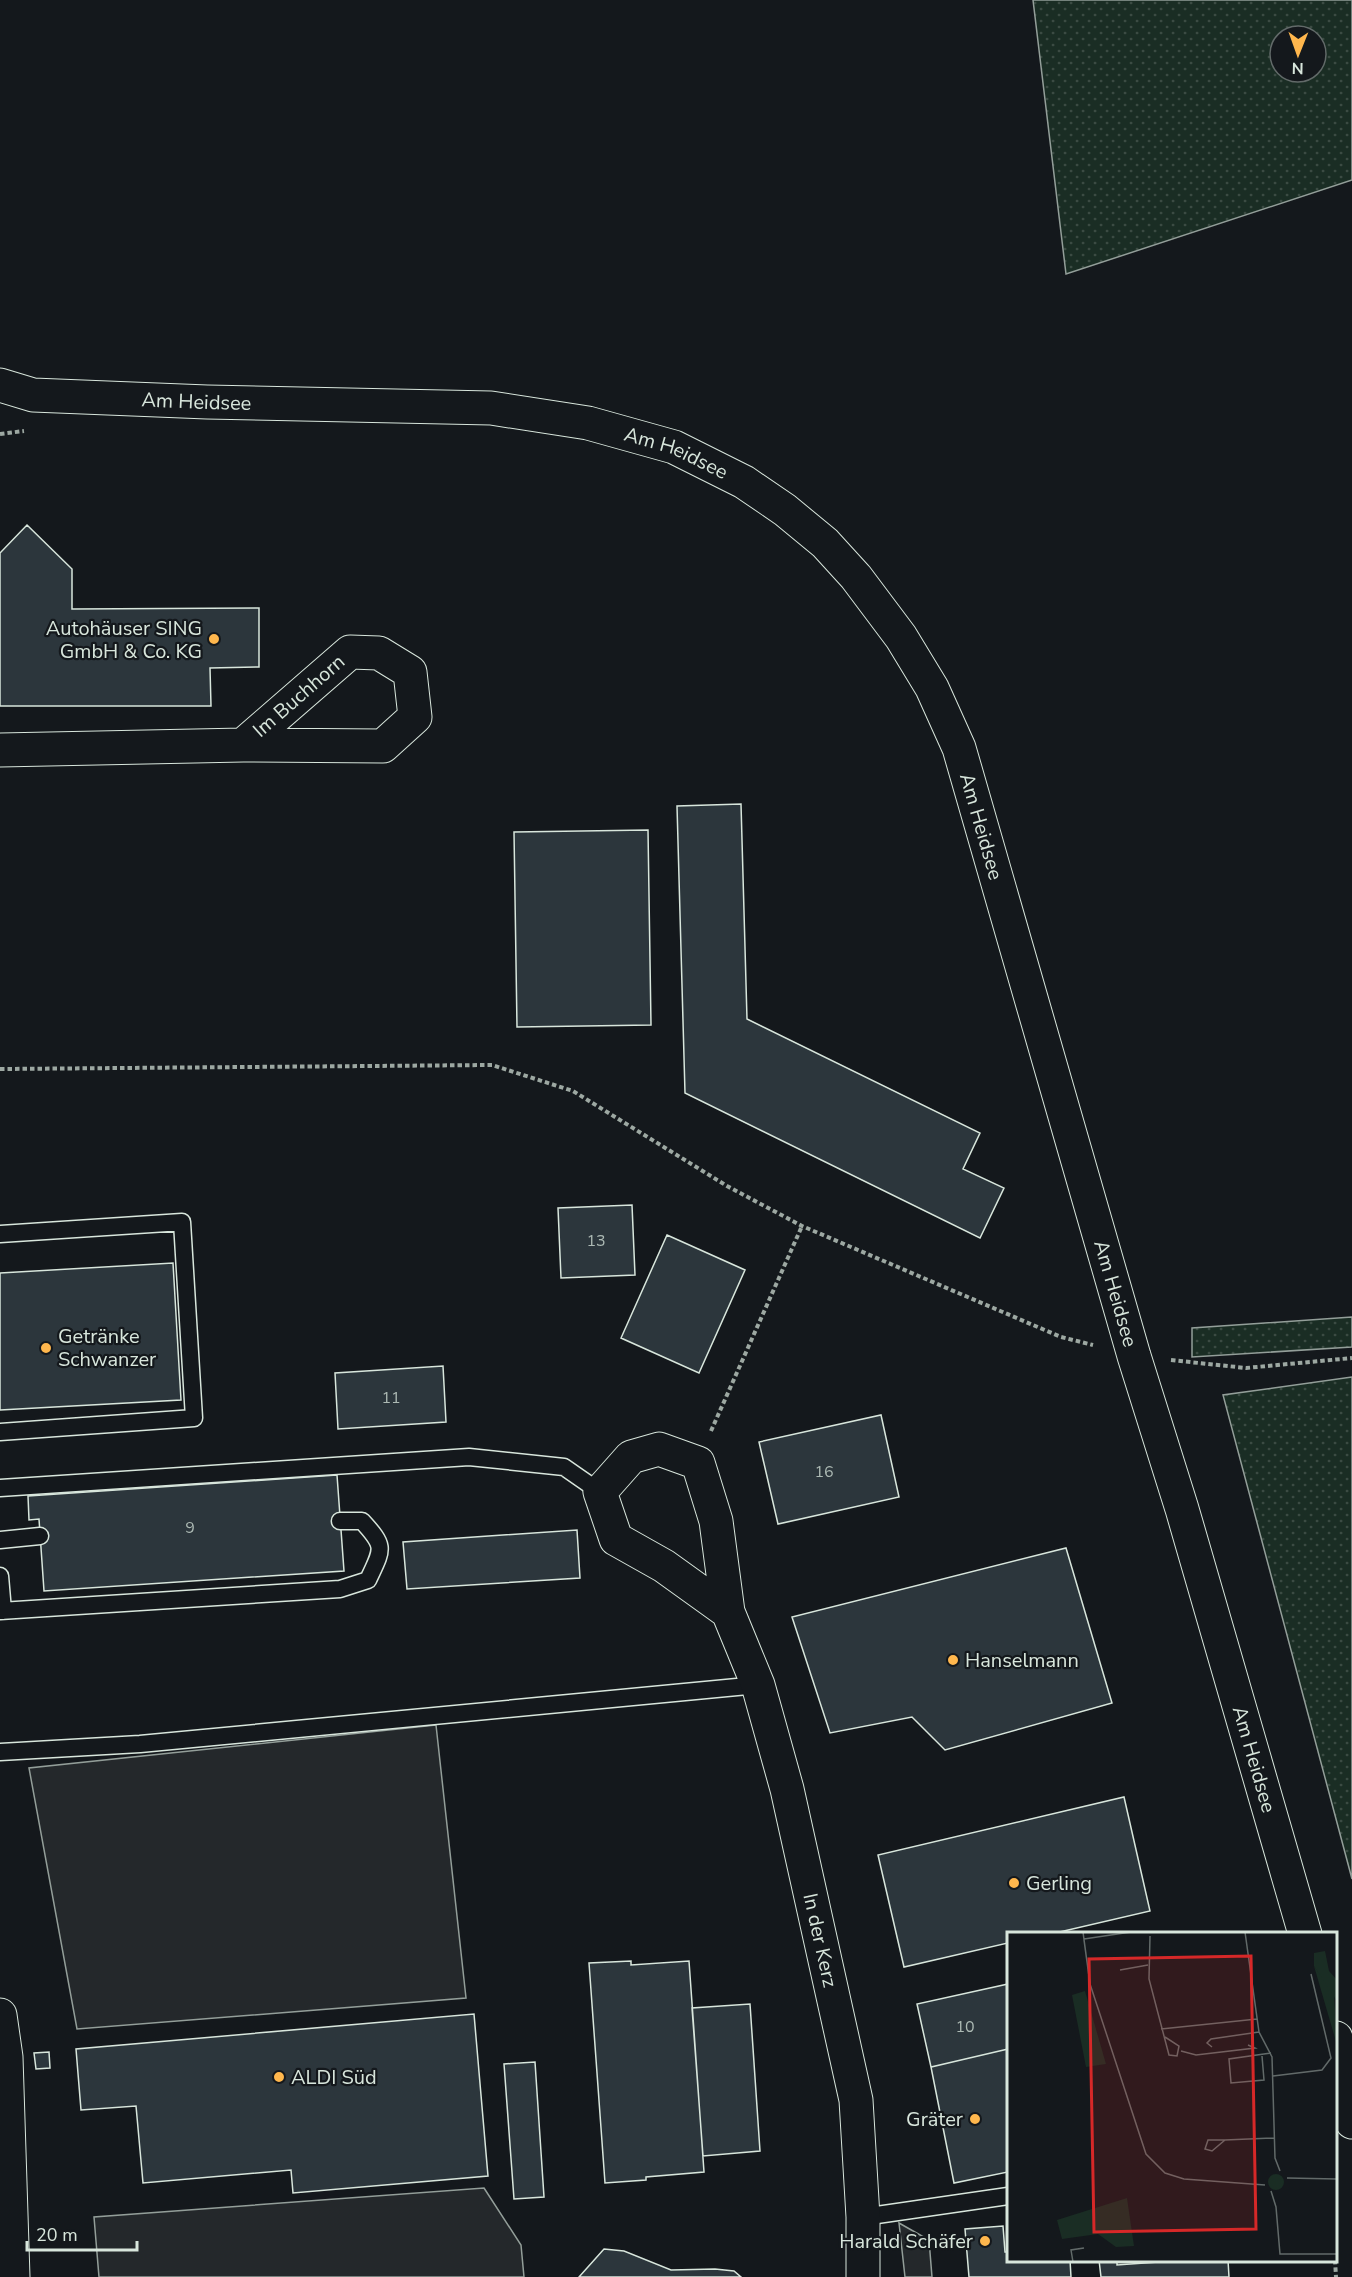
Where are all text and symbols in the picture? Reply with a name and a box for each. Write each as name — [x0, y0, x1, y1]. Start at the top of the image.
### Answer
north arrow — [1268, 24, 1328, 84]
text: N — [1292, 57, 1304, 79]
street label: Am Heidsee — [141, 386, 252, 416]
street label: Am Heidsee — [621, 420, 733, 485]
place label: Autohäuser SING GmbH & Co. KG — [46, 615, 202, 665]
marker: Autohäuser SING GmbH & Co. KG — [207, 632, 221, 646]
street label: Im Buchhorn — [247, 648, 351, 744]
street label: Am Heidsee — [953, 770, 1010, 883]
house number: 13 — [586, 1230, 606, 1252]
street label: Am Heidsee — [1088, 1237, 1144, 1350]
place label: Getränke Schwanzer — [58, 1323, 156, 1373]
marker: Getränke Schwanzer — [39, 1341, 53, 1355]
house number: 11 — [381, 1387, 401, 1409]
house number: 16 — [814, 1461, 834, 1483]
house number: 9 — [185, 1517, 195, 1539]
place label: Hanselmann — [965, 1647, 1079, 1674]
marker: Hanselmann — [946, 1653, 960, 1667]
street label: Am Heidsee — [1226, 1703, 1283, 1816]
place label: Gerling — [1026, 1870, 1092, 1897]
marker: Gerling — [1007, 1876, 1021, 1890]
street label: In der Kerz — [797, 1890, 844, 1990]
inset map — [1007, 1932, 1337, 2262]
house number: 10 — [955, 2016, 975, 2038]
place label: ALDI Süd — [291, 2064, 377, 2091]
marker: ALDI Süd — [272, 2070, 286, 2084]
place label: Gräter — [906, 2106, 963, 2133]
marker: Gräter — [968, 2112, 982, 2126]
scale bar — [27, 2214, 136, 2252]
text: 20 m — [36, 2223, 78, 2247]
place label: Harald Schäfer — [839, 2228, 973, 2255]
marker: Harald Schäfer — [978, 2234, 992, 2248]

